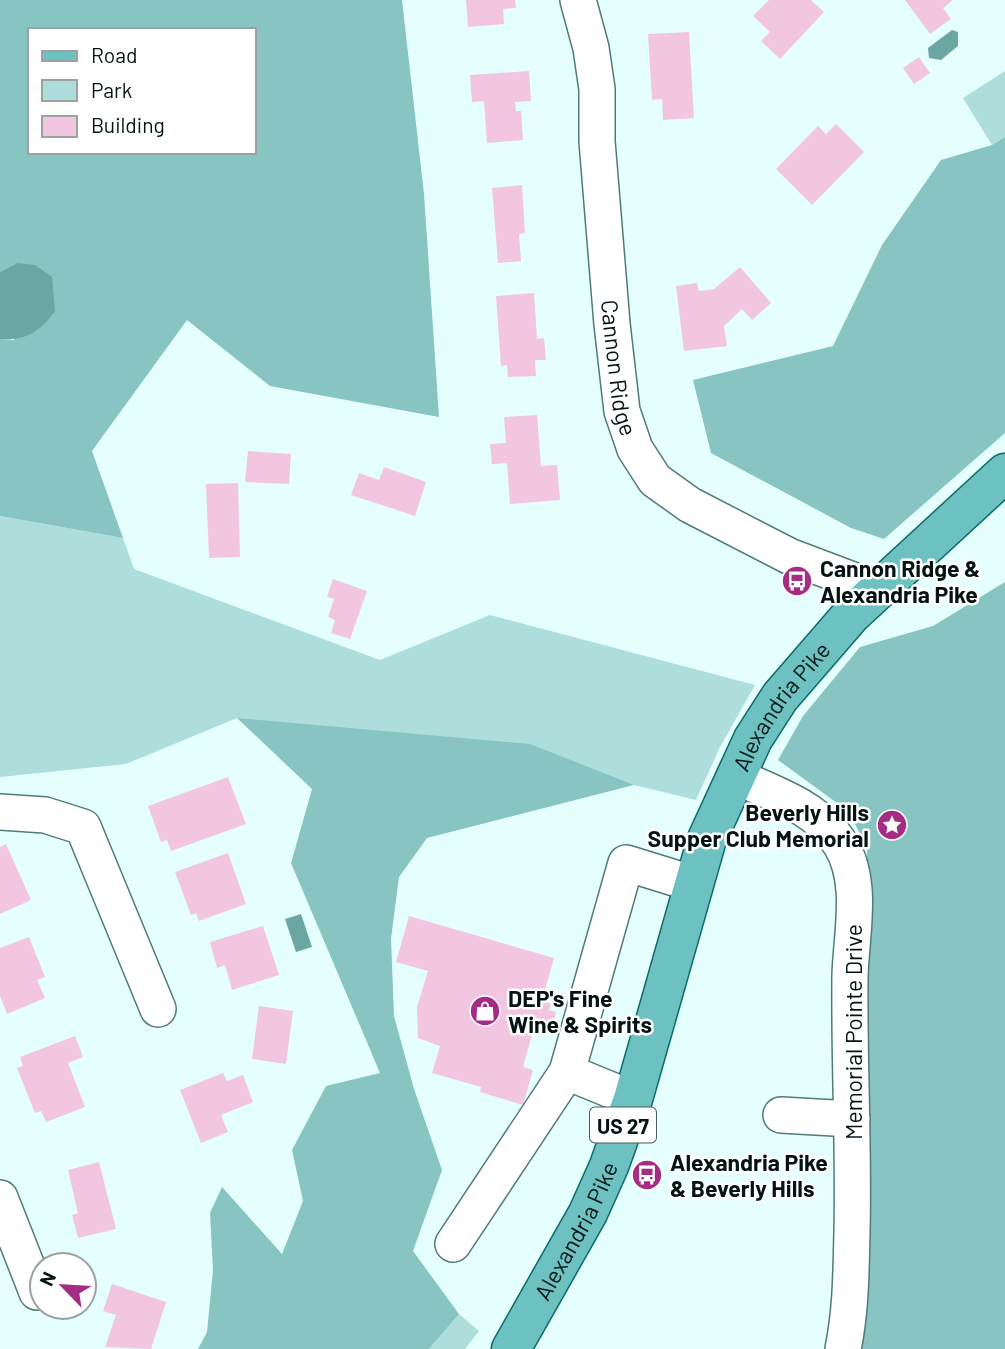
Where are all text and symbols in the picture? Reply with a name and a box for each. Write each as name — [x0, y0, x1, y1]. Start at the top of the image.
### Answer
legend — [28, 28, 256, 154]
text: Road — [91, 42, 137, 67]
text: Park — [91, 77, 132, 102]
text: Building — [91, 112, 165, 137]
street label: Cannon Ridge — [596, 299, 643, 439]
place label: Cannon Ridge & Alexandria Pike — [820, 554, 980, 608]
bus stop icon: Cannon Ridge & Alexandria Pike — [780, 564, 814, 598]
street label: Alexandria Pike — [726, 636, 836, 775]
place label: Beverly Hills Supper Club Memorial — [648, 798, 869, 852]
place icon: Beverly Hills Supper Club Memorial — [875, 808, 909, 842]
street label: Memorial Pointe Drive — [839, 924, 867, 1140]
place label: DEP's Fine Wine & Spirits — [508, 984, 652, 1038]
shop icon: DEP's Fine Wine & Spirits — [468, 994, 502, 1028]
road number: US 27 — [590, 1108, 656, 1142]
place label: Alexandria Pike & Beverly Hills — [670, 1148, 828, 1202]
street label: Alexandria Pike — [528, 1157, 623, 1305]
bus stop icon: Alexandria Pike & Beverly Hills — [630, 1158, 664, 1192]
north arrow — [28, 1251, 98, 1321]
text: N — [34, 1268, 60, 1289]

